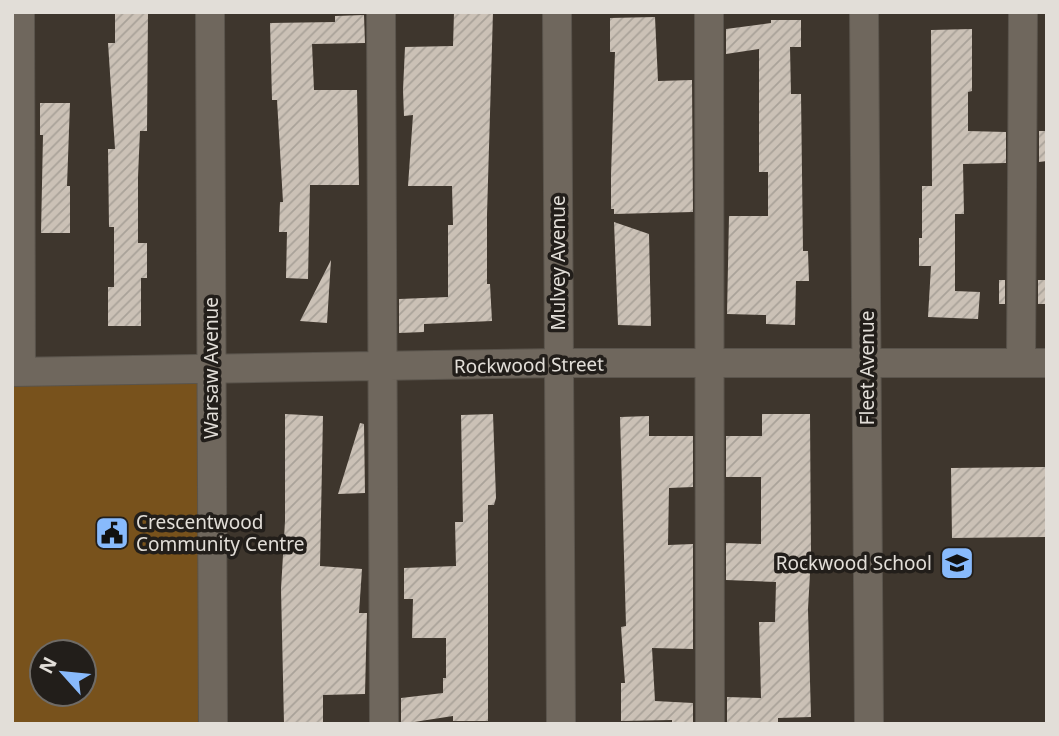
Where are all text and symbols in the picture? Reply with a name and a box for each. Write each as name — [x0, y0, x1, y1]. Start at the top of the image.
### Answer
street label: Mulvey Avenue — [545, 195, 571, 331]
street label: Warsaw Avenue — [198, 297, 224, 439]
street label: Fleet Avenue — [854, 311, 880, 425]
street label: Rockwood Street — [454, 351, 604, 379]
place label: Crescentwood Community Centre — [136, 509, 304, 557]
public building icon: Crescentwood Community Centre — [93, 514, 131, 552]
school or university icon: Rockwood School — [938, 544, 976, 582]
place label: Rockwood School — [776, 550, 932, 576]
north arrow — [28, 638, 98, 708]
text: N — [33, 652, 63, 678]

